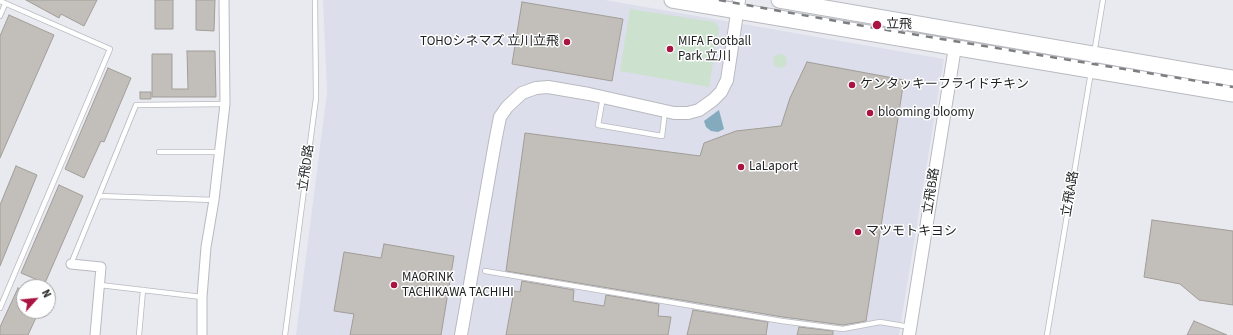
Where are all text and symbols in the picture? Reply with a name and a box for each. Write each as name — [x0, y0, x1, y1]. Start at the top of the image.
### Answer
place label: 立飛 — [886, 17, 912, 33]
marker: 立飛 — [871, 19, 883, 31]
place label: TOHOシネマズ 立川立飛 — [420, 34, 559, 50]
place label: MIFA Football Park 立川 — [678, 34, 751, 65]
marker: TOHOシネマズ 立川立飛 — [562, 37, 572, 47]
marker: MIFA Football Park 立川 — [665, 44, 675, 54]
place label: ケンタッキーフライドチキン — [860, 77, 1029, 93]
marker: ケンタッキーフライドチキン — [847, 80, 857, 90]
place label: blooming bloomy — [878, 105, 974, 121]
marker: blooming bloomy — [865, 108, 875, 118]
street label: 立飛D路 — [296, 144, 318, 192]
place label: LaLaport — [749, 159, 798, 175]
marker: LaLaport — [736, 162, 746, 172]
street label: 立飛B路 — [921, 167, 943, 215]
street label: 立飛A路 — [1059, 170, 1083, 218]
place label: マツモトキヨシ — [866, 224, 957, 240]
marker: マツモトキヨシ — [853, 227, 863, 237]
place label: MAORINK TACHIKAWA TACHIHI — [402, 270, 514, 301]
north arrow — [16, 279, 56, 319]
marker: MAORINK TACHIKAWA TACHIHI — [389, 280, 399, 290]
text: N — [38, 287, 55, 300]

